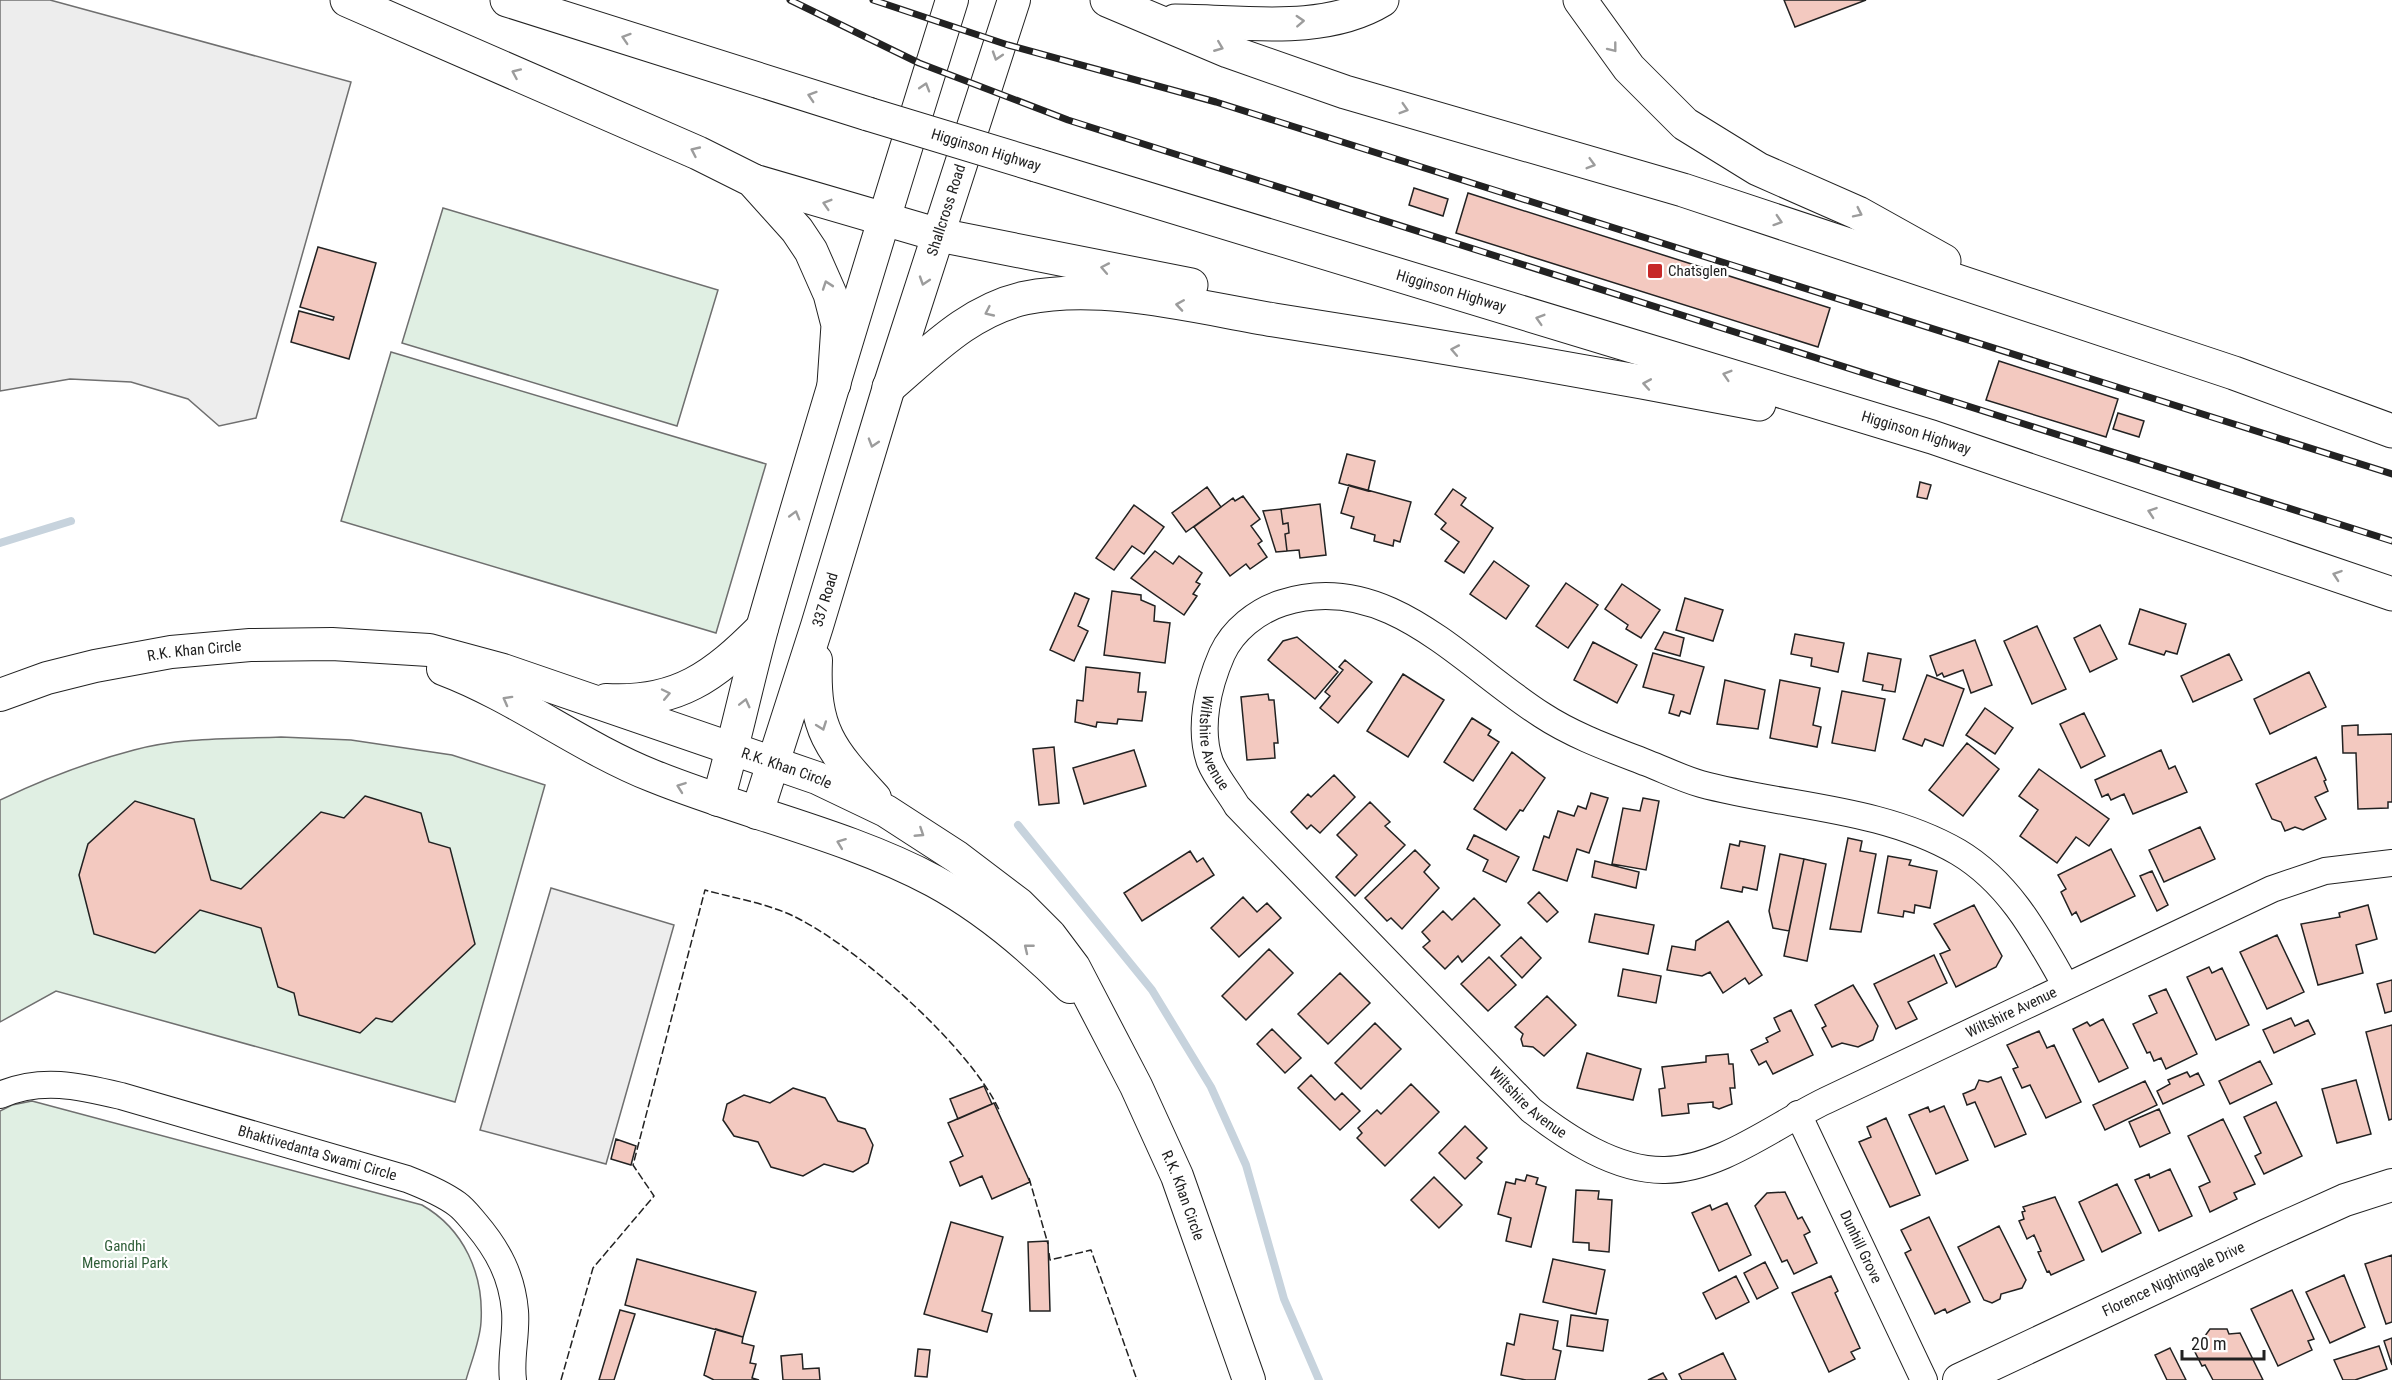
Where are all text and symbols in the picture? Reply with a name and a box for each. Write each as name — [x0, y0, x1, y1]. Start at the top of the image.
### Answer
one-way arrow — [1296, 15, 1305, 28]
one-way arrow — [621, 32, 632, 45]
one-way arrow — [1213, 40, 1224, 52]
one-way arrow — [1606, 41, 1617, 52]
one-way arrow — [991, 50, 1004, 61]
one-way arrow — [511, 68, 522, 80]
one-way arrow — [918, 82, 930, 93]
one-way arrow — [807, 91, 818, 103]
one-way arrow — [1398, 102, 1409, 114]
street label: Higginson Highway — [929, 125, 1043, 175]
one-way arrow — [690, 147, 701, 159]
one-way arrow — [1585, 157, 1596, 169]
street label: Shallcross Road — [923, 162, 969, 258]
one-way arrow — [822, 199, 833, 211]
one-way arrow — [1852, 206, 1862, 217]
one-way arrow — [1772, 214, 1783, 227]
one-way arrow — [1100, 262, 1110, 275]
marker: Chatsglen — [1646, 262, 1664, 280]
place label: Chatsglen — [1668, 262, 1727, 280]
street label: Higginson Highway — [1394, 266, 1508, 316]
one-way arrow — [918, 275, 931, 286]
one-way arrow — [822, 280, 835, 291]
one-way arrow — [1175, 299, 1185, 312]
one-way arrow — [984, 304, 995, 316]
one-way arrow — [1535, 314, 1546, 326]
one-way arrow — [1451, 344, 1461, 357]
one-way arrow — [1722, 370, 1733, 382]
one-way arrow — [1643, 378, 1653, 391]
street label: Higginson Highway — [1859, 407, 1973, 459]
one-way arrow — [868, 437, 880, 448]
one-way arrow — [2147, 507, 2158, 520]
one-way arrow — [788, 510, 800, 521]
street label: 337 Road — [808, 570, 842, 629]
one-way arrow — [2332, 570, 2343, 583]
street label: R.K. Khan Circle — [146, 637, 242, 665]
one-way arrow — [660, 688, 670, 701]
street label: Wiltshire Avenue — [1196, 693, 1233, 794]
one-way arrow — [503, 696, 513, 707]
one-way arrow — [738, 699, 751, 709]
one-way arrow — [815, 720, 828, 731]
street label: R.K. Khan Circle — [739, 744, 835, 793]
one-way arrow — [676, 781, 687, 794]
one-way arrow — [913, 826, 924, 837]
one-way arrow — [836, 837, 847, 850]
one-way arrow — [1024, 944, 1035, 955]
street label: Wiltshire Avenue — [1963, 983, 2060, 1042]
street label: Wiltshire Avenue — [1485, 1063, 1570, 1142]
street label: Bhaktivedanta Swami Circle — [236, 1121, 399, 1185]
street label: R.K. Khan Circle — [1158, 1148, 1208, 1243]
street label: Dunhill Grove — [1836, 1208, 1886, 1286]
park label: Gandhi Memorial Park — [82, 1237, 168, 1272]
street label: Florence Nightingale Drive — [2099, 1238, 2248, 1320]
scale bar — [2182, 1323, 2264, 1361]
text: 20 m — [2191, 1333, 2226, 1354]

